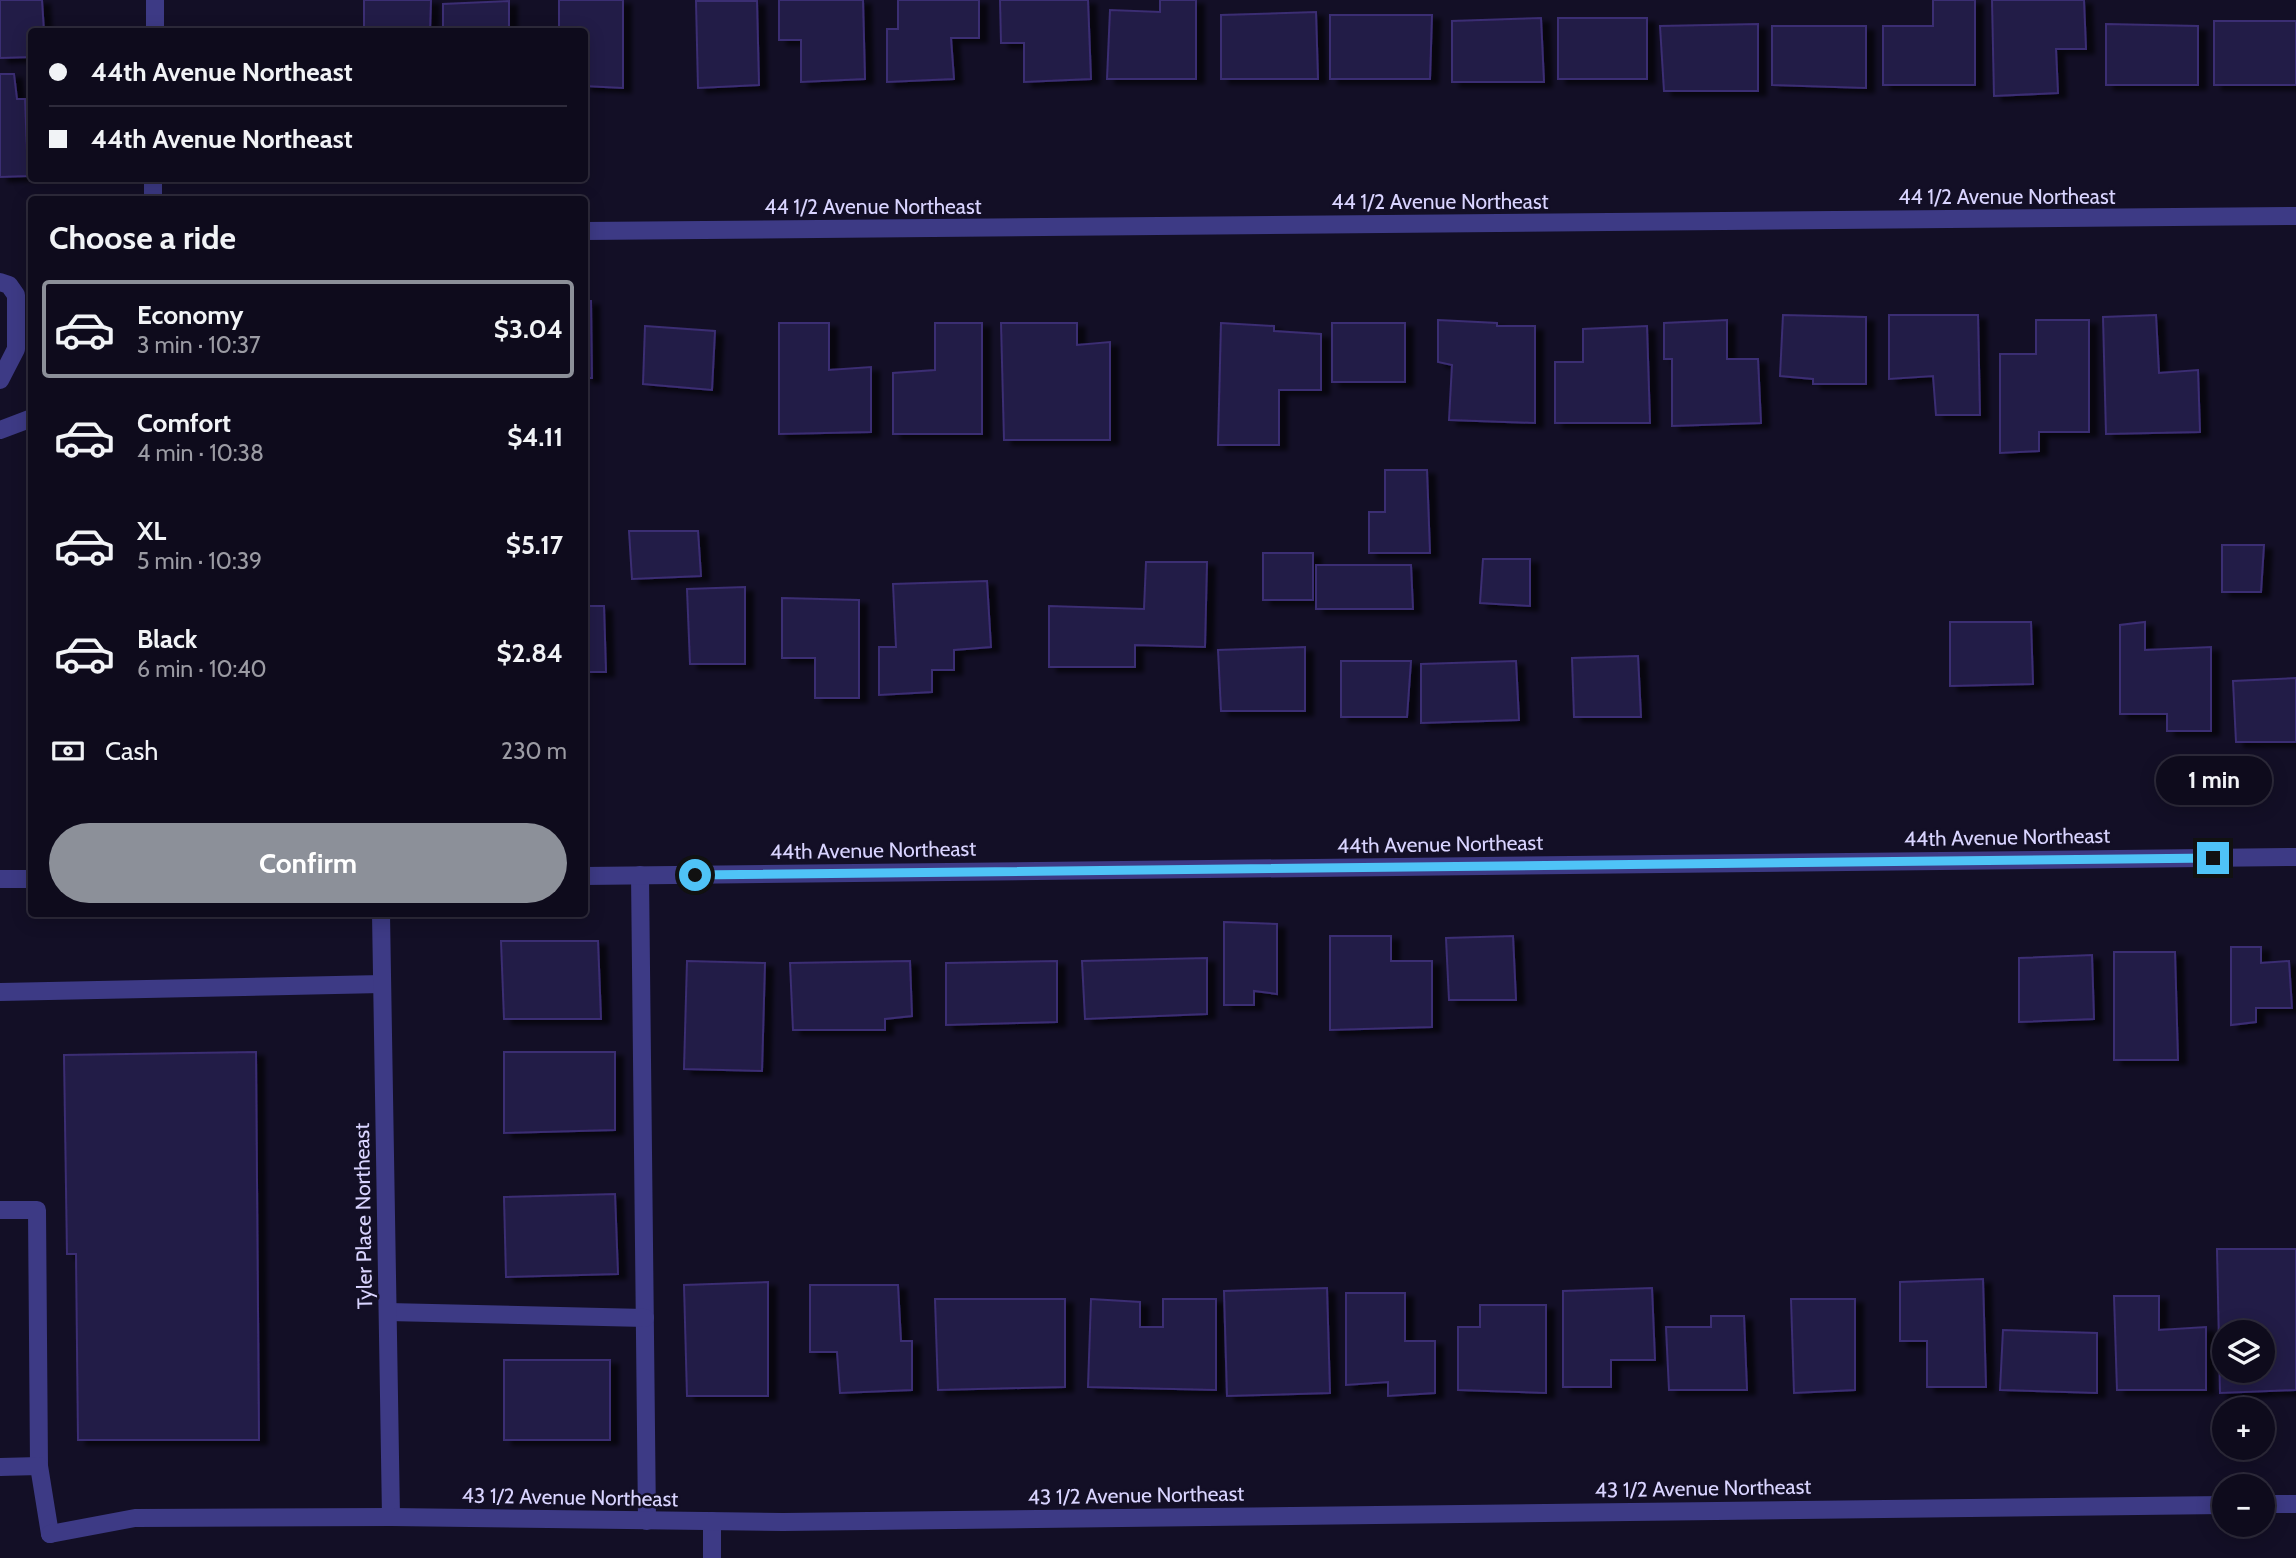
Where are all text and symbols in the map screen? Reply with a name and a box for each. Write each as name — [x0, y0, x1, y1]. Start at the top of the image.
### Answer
text: 44th Avenue Northeast — [91, 56, 353, 88]
text: 44th Avenue Northeast — [91, 123, 353, 155]
street label: 44 1/2 Avenue Northeast — [1898, 184, 2116, 209]
street label: 44 1/2 Avenue Northeast — [1331, 189, 1549, 214]
street label: 44 1/2 Avenue Northeast — [764, 194, 982, 219]
text: Choose a ride — [49, 218, 236, 257]
icon: car — [53, 298, 116, 361]
text: Economy — [137, 299, 243, 331]
text: $3.04 — [494, 313, 563, 345]
text: 3 min · 10:37 — [137, 331, 261, 359]
icon: car — [53, 406, 116, 469]
text: Comfort — [137, 407, 231, 439]
text: $4.11 — [507, 421, 563, 453]
text: 4 min · 10:38 — [137, 439, 264, 467]
icon: car — [53, 514, 116, 577]
text: XL — [137, 515, 166, 547]
text: $5.17 — [506, 529, 563, 561]
text: 5 min · 10:39 — [137, 547, 262, 575]
icon: car — [53, 622, 116, 685]
text: Black — [137, 623, 197, 655]
text: $2.84 — [497, 637, 563, 669]
text: 6 min · 10:40 — [137, 655, 267, 683]
icon: cash — [49, 732, 87, 770]
text: Cash — [105, 735, 158, 767]
text: 230 m — [501, 737, 567, 765]
callout: 1 min — [2155, 756, 2271, 806]
text: 1 min — [2188, 766, 2240, 794]
button: Confirm — [49, 823, 567, 903]
street label: 44th Avenue Northeast — [1904, 823, 2110, 851]
street label: 44th Avenue Northeast — [1337, 830, 1543, 858]
street label: 44th Avenue Northeast — [770, 836, 976, 864]
route end — [2197, 842, 2229, 874]
route start — [679, 859, 711, 891]
street label: Tyler Place Northeast — [349, 1123, 377, 1309]
map controls — [2212, 1320, 2275, 1537]
button: layers — [2212, 1320, 2275, 1383]
button: + — [2212, 1397, 2275, 1460]
street label: 43 1/2 Avenue Northeast — [1594, 1474, 1812, 1502]
button: − — [2212, 1474, 2275, 1537]
street label: 43 1/2 Avenue Northeast — [1027, 1481, 1245, 1509]
street label: 43 1/2 Avenue Northeast — [461, 1483, 679, 1511]

